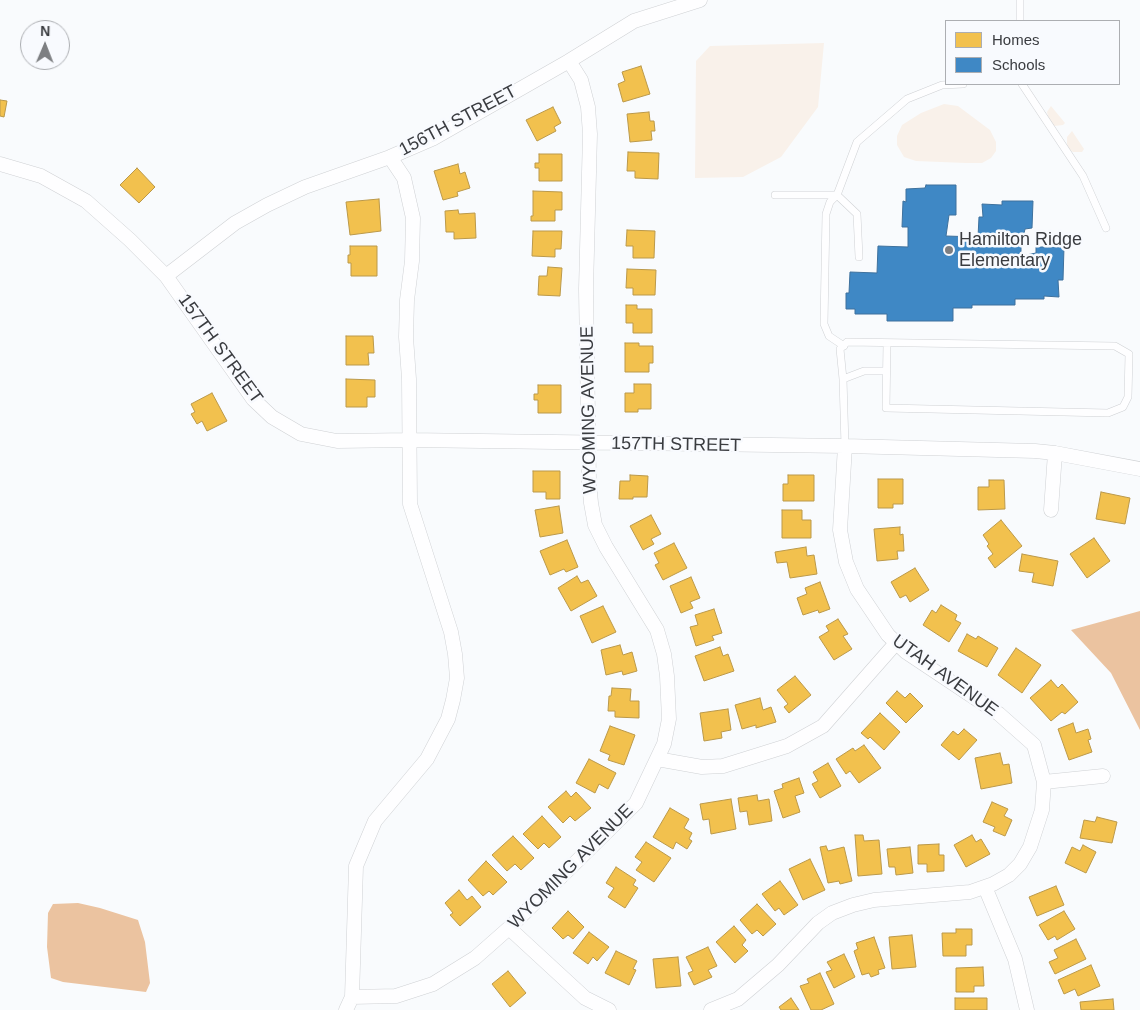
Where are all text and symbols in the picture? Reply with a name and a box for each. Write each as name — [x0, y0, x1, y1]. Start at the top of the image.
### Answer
north arrow — [20, 20, 70, 70]
legend — [945, 20, 1120, 85]
text: N — [40, 23, 50, 39]
text: Homes — [992, 31, 1040, 48]
text: Schools — [992, 56, 1045, 73]
street label: 156TH STREET — [396, 81, 520, 161]
place label: Hamilton Ridge Elementary — [959, 229, 1082, 272]
marker: Hamilton Ridge Elementary — [943, 244, 955, 256]
street label: 157TH STREET — [173, 290, 267, 408]
street label: WYOMING AVENUE — [577, 326, 601, 494]
street label: 157TH STREET — [611, 433, 741, 457]
street label: UTAH AVENUE — [888, 630, 1002, 722]
street label: WYOMING AVENUE — [504, 800, 638, 934]

